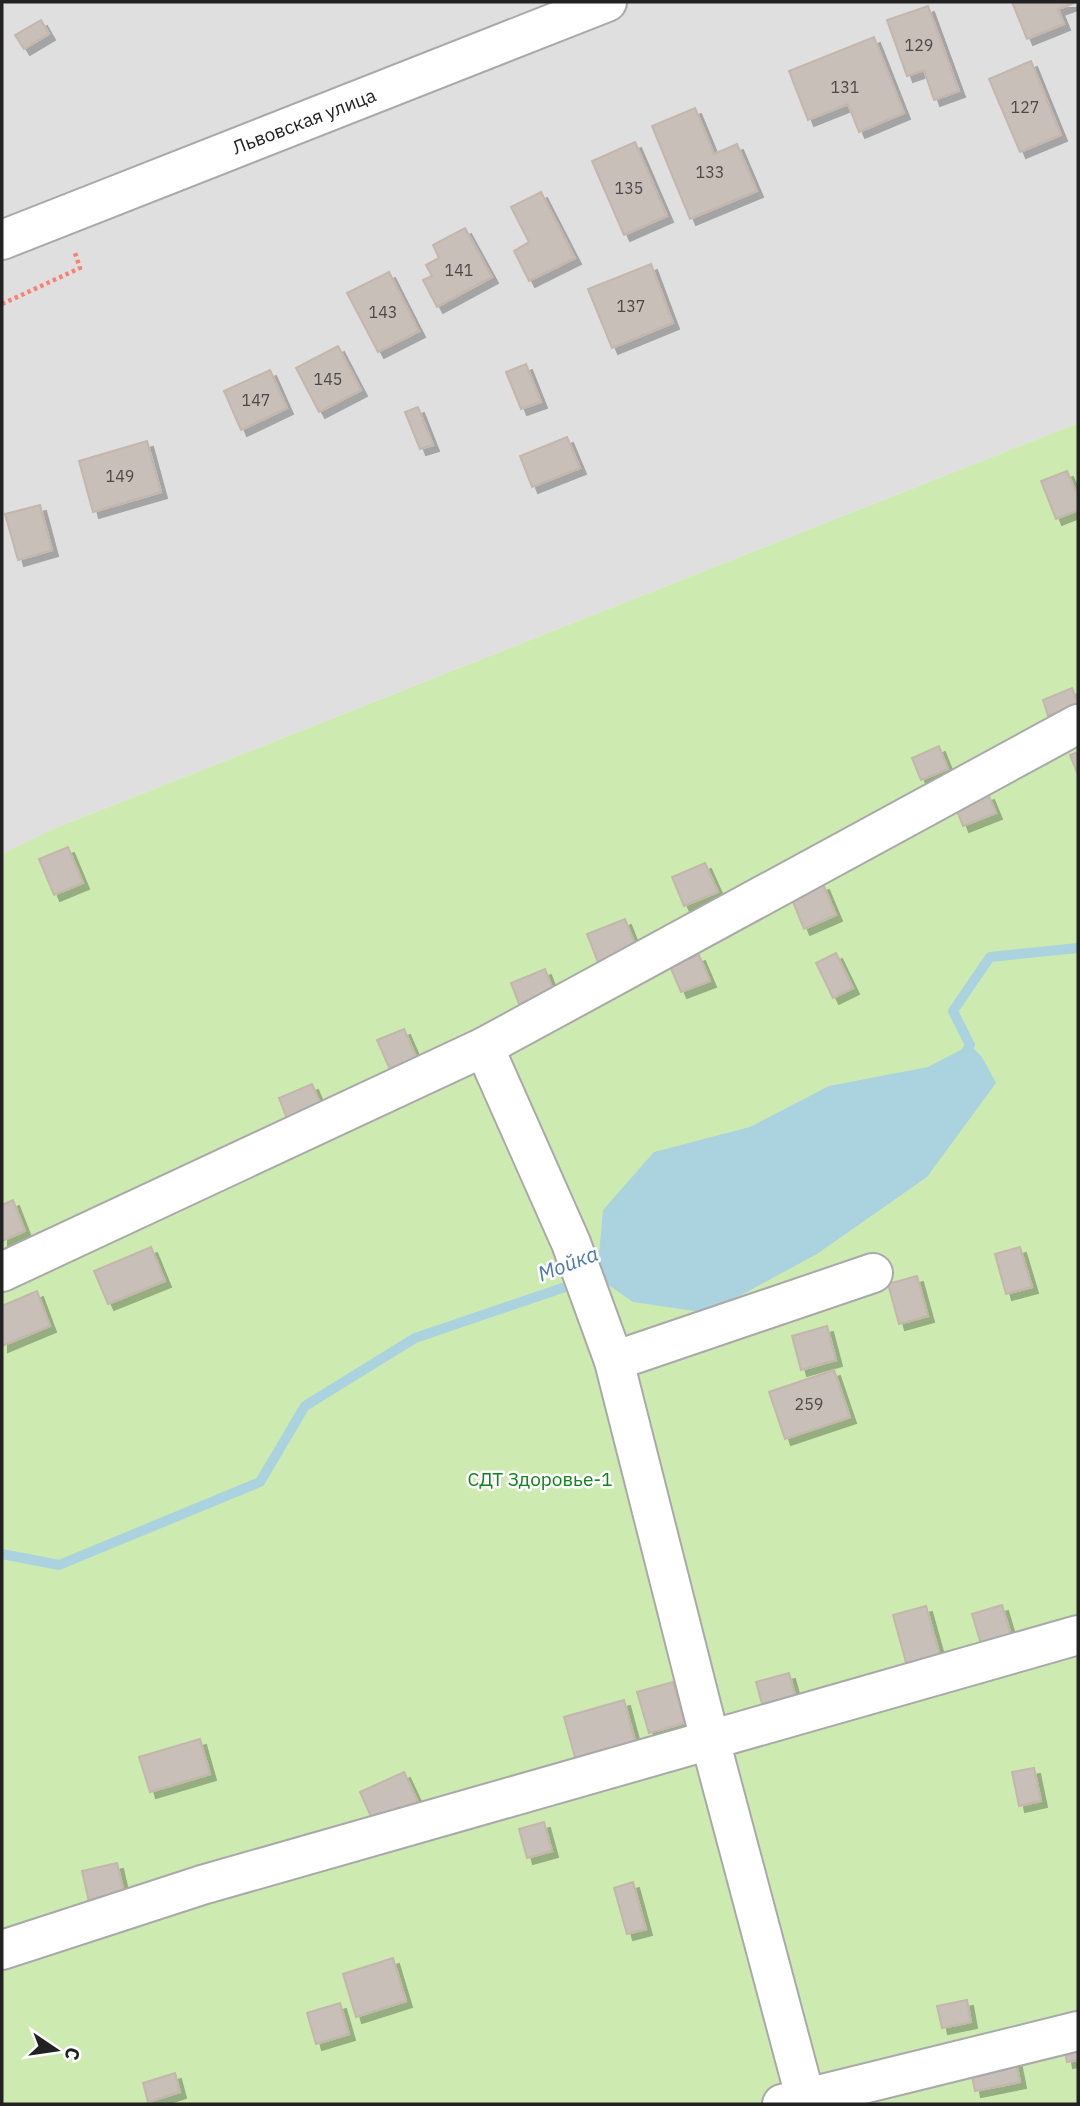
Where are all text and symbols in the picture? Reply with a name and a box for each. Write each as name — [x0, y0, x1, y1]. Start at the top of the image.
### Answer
house number: 129 — [905, 35, 933, 55]
house number: 131 — [831, 77, 859, 97]
street label: Львовская улица — [229, 83, 379, 159]
house number: 127 — [1011, 97, 1039, 117]
house number: 133 — [696, 162, 724, 182]
house number: 135 — [615, 178, 643, 198]
house number: 141 — [445, 260, 473, 280]
house number: 137 — [617, 296, 645, 316]
house number: 143 — [369, 302, 397, 322]
house number: 145 — [314, 369, 342, 389]
house number: 147 — [242, 390, 270, 410]
house number: 149 — [106, 466, 134, 486]
water label: Мойка — [533, 1239, 602, 1287]
house number: 259 — [795, 1394, 823, 1414]
park label: СДТ Здоровье-1 — [467, 1467, 613, 1491]
north arrow — [21, 2015, 91, 2085]
text: С — [59, 2045, 86, 2063]

